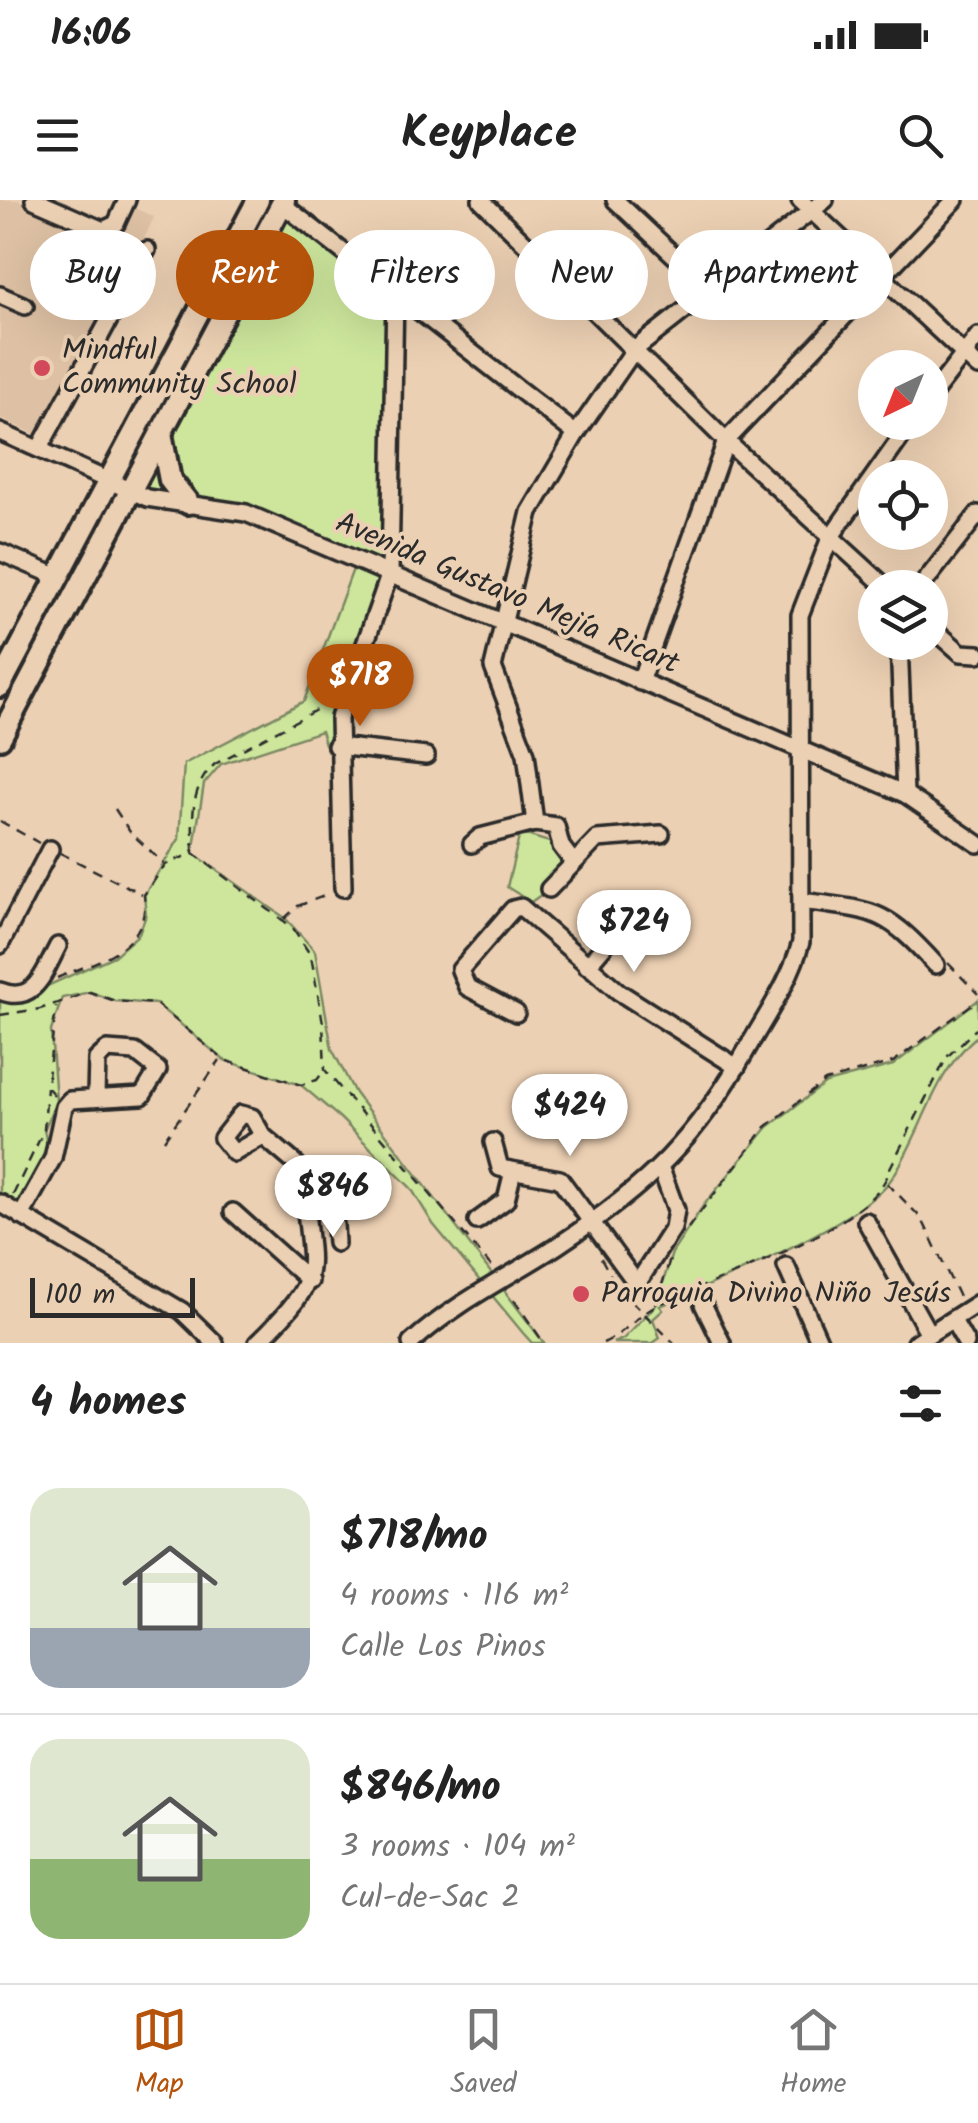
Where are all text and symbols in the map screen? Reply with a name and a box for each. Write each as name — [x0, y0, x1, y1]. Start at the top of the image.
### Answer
text: 16:06 — [50, 5, 132, 65]
text: Keyplace — [401, 99, 577, 171]
icon: menu — [30, 108, 85, 163]
icon: search — [893, 108, 948, 163]
chip: Buy — [30, 230, 156, 320]
chip: Rent — [176, 230, 314, 320]
chip: Filters — [334, 230, 495, 320]
chip: New — [515, 230, 648, 320]
chip: Apartment — [668, 230, 893, 320]
place label: Mindful Community School — [62, 327, 296, 409]
north arrow — [858, 350, 948, 440]
map controls — [858, 350, 948, 660]
marker: Mindful Community School — [31, 357, 53, 379]
button: locate — [858, 460, 948, 550]
street label: Avenida Gustavo Mejía Ricart — [327, 500, 687, 688]
button: layers — [858, 570, 948, 660]
pin: $718 — [301, 644, 419, 729]
text: $718 — [329, 651, 391, 702]
pin: $724 — [575, 890, 693, 975]
text: $724 — [599, 897, 669, 948]
pin: $424 — [511, 1074, 629, 1159]
text: $424 — [534, 1081, 606, 1132]
pin: $846 — [274, 1155, 392, 1240]
text: $846 — [297, 1162, 369, 1213]
place label: Parroquia Divino Niño Jesús — [601, 1270, 951, 1318]
scale bar — [30, 1273, 195, 1318]
text: 100 m — [45, 1273, 115, 1318]
marker: Parroquia Divino Niño Jesús — [570, 1283, 592, 1305]
text: 4 homes — [30, 1370, 186, 1437]
icon: filters — [893, 1376, 948, 1431]
text: $718/mo — [340, 1504, 488, 1571]
icon: home — [110, 1528, 230, 1648]
text: 4 rooms · 116 m² — [340, 1571, 568, 1622]
text: Calle Los Pinos — [340, 1622, 546, 1673]
text: $846/mo — [340, 1755, 501, 1822]
icon: home — [110, 1779, 230, 1899]
text: 3 rooms · 104 m² — [340, 1822, 575, 1873]
text: Cul-de-Sac 2 — [340, 1873, 520, 1924]
tab: Map — [132, 2002, 187, 2107]
tab: Saved — [450, 2002, 517, 2107]
tab: Home — [780, 2002, 846, 2107]

